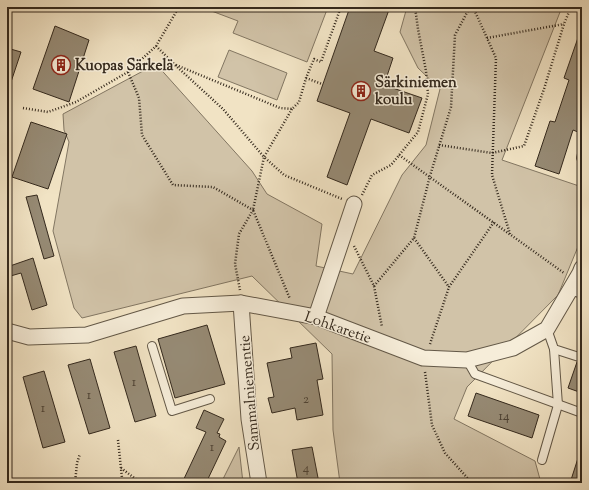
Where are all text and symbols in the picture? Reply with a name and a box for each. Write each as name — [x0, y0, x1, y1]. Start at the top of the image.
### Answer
building icon: Kuopas Särkelä — [50, 54, 72, 76]
place label: Kuopas Särkelä — [75, 56, 174, 77]
place label: Särkiniemen koulu — [374, 73, 457, 111]
building icon: Särkiniemen koulu — [350, 80, 372, 102]
street label: Lohkaretie — [301, 307, 374, 350]
street label: Sammalniementie — [235, 334, 266, 452]
house number: 1 — [132, 374, 137, 392]
house number: 1 — [87, 387, 92, 405]
house number: 2 — [303, 391, 309, 409]
house number: 1 — [41, 400, 46, 418]
house number: 14 — [499, 408, 510, 426]
house number: 1 — [210, 439, 215, 457]
house number: 4 — [303, 460, 310, 478]

